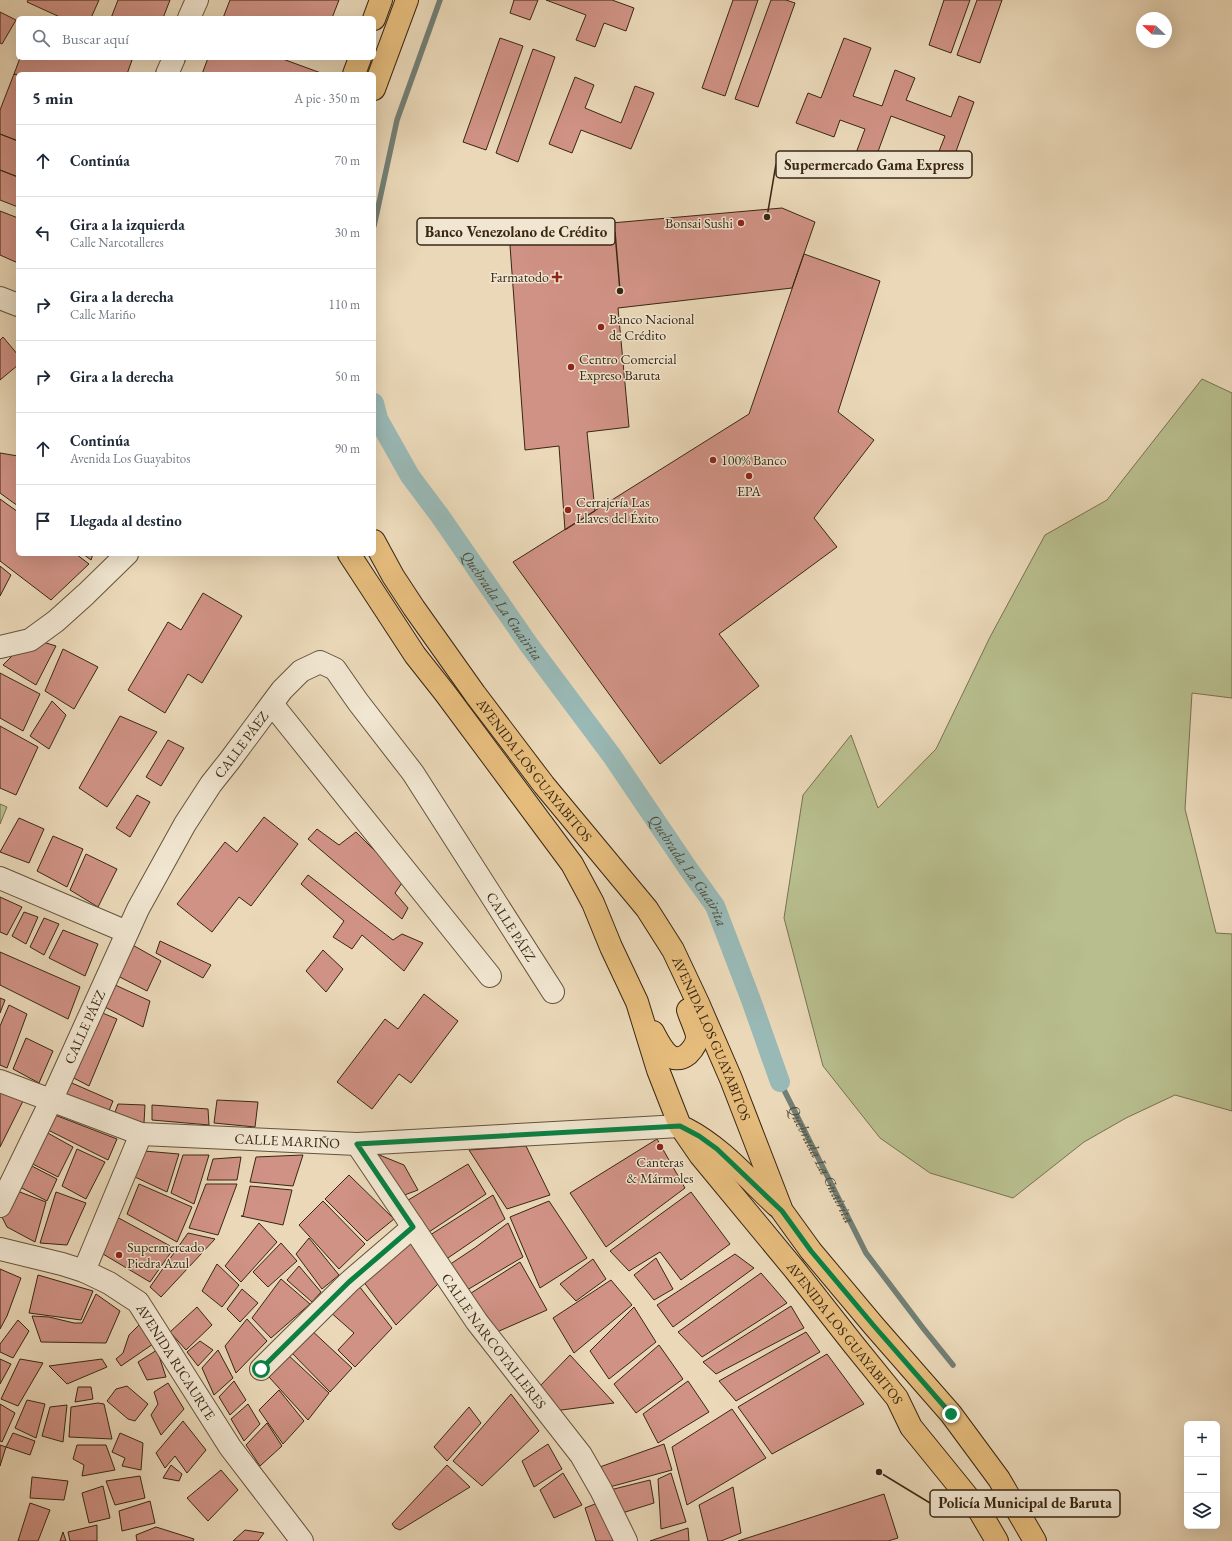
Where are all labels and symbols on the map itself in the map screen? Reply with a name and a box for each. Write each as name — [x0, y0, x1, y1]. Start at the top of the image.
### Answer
north arrow — [1136, 12, 1172, 48]
callout: Supermercado Gama Express — [776, 151, 972, 178]
text: Supermercado Gama Express — [784, 155, 964, 174]
place label: Bonsai Sushi — [665, 214, 734, 232]
callout: Banco Venezolano de Crédito — [417, 218, 615, 245]
marker: Bonsai Sushi — [736, 218, 746, 228]
text: Banco Venezolano de Crédito — [425, 222, 608, 241]
place label: Farmatodo — [490, 268, 549, 286]
marker: Farmatodo — [552, 272, 562, 282]
place label: Banco Nacional de Crédito — [609, 310, 695, 344]
marker: Banco Nacional de Crédito — [596, 322, 606, 332]
place label: Centro Comercial Expreso Baruta — [579, 350, 677, 384]
marker: Centro Comercial Expreso Baruta — [566, 362, 576, 372]
place label: 100% Banco — [721, 451, 787, 469]
marker: 100% Banco — [708, 455, 718, 465]
marker: EPA — [744, 471, 754, 481]
place label: EPA — [737, 482, 761, 500]
place label: Cerrajería Las Llaves del Éxito — [576, 493, 659, 527]
marker: Cerrajería Las Llaves del Éxito — [563, 505, 573, 515]
water label: Quebrada La Guairita — [458, 547, 547, 664]
street label: AVENIDA LOS GUAYABITOS — [472, 694, 596, 845]
street label: CALLE PÁEZ — [210, 707, 273, 782]
water label: Quebrada La Guairita — [645, 811, 732, 929]
street label: CALLE PÁEZ — [482, 888, 540, 965]
street label: AVENIDA LOS GUAYABITOS — [668, 952, 755, 1123]
street label: CALLE PÁEZ — [60, 987, 109, 1067]
water label: Quebrada La Guairita — [784, 1102, 859, 1226]
street label: CALLE MARIÑO — [234, 1129, 341, 1152]
marker: Canteras & Mármoles — [655, 1142, 665, 1152]
place label: Canteras & Mármoles — [627, 1153, 694, 1187]
place label: Supermercado Piedra Azul — [127, 1238, 204, 1272]
marker: Supermercado Piedra Azul — [114, 1250, 124, 1260]
street label: AVENIDA LOS GUAYABITOS — [782, 1257, 908, 1407]
street label: CALLE NARCOTALLERES — [438, 1270, 550, 1412]
street label: AVENIDA RICAURTE — [132, 1299, 219, 1423]
route start — [252, 1360, 270, 1378]
route end — [942, 1405, 960, 1423]
callout: Policía Municipal de Baruta — [930, 1490, 1120, 1517]
text: Policía Municipal de Baruta — [938, 1493, 1112, 1512]

